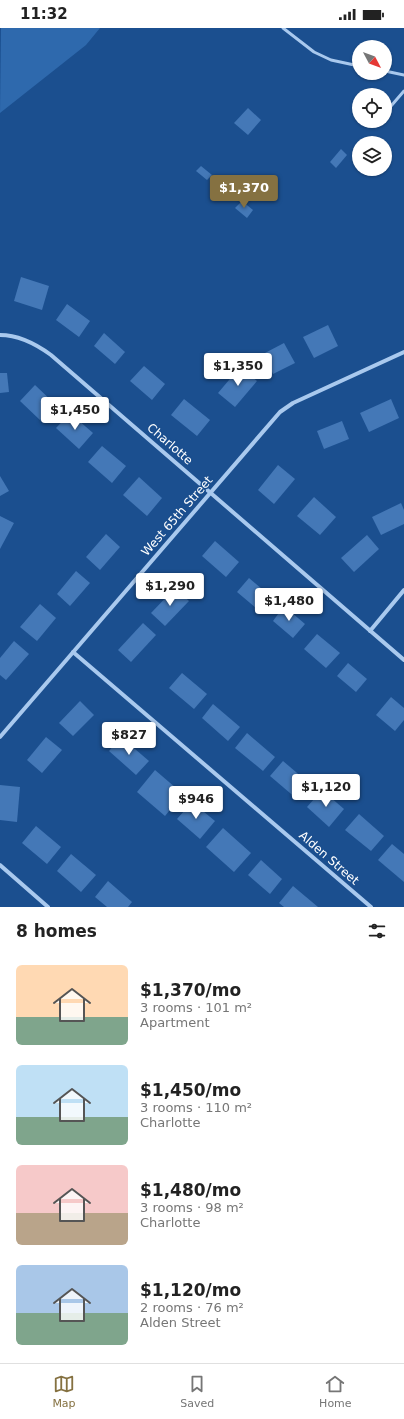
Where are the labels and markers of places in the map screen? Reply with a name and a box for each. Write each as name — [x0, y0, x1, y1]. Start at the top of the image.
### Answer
pin: $1,370 — [211, 175, 277, 209]
pin: $1,350 — [205, 353, 271, 387]
pin: $1,450 — [42, 397, 108, 431]
pin: $1,290 — [137, 573, 203, 607]
pin: $1,480 — [256, 588, 322, 622]
pin: $827 — [105, 722, 153, 756]
pin: $1,120 — [293, 774, 359, 808]
pin: $946 — [172, 786, 220, 820]

